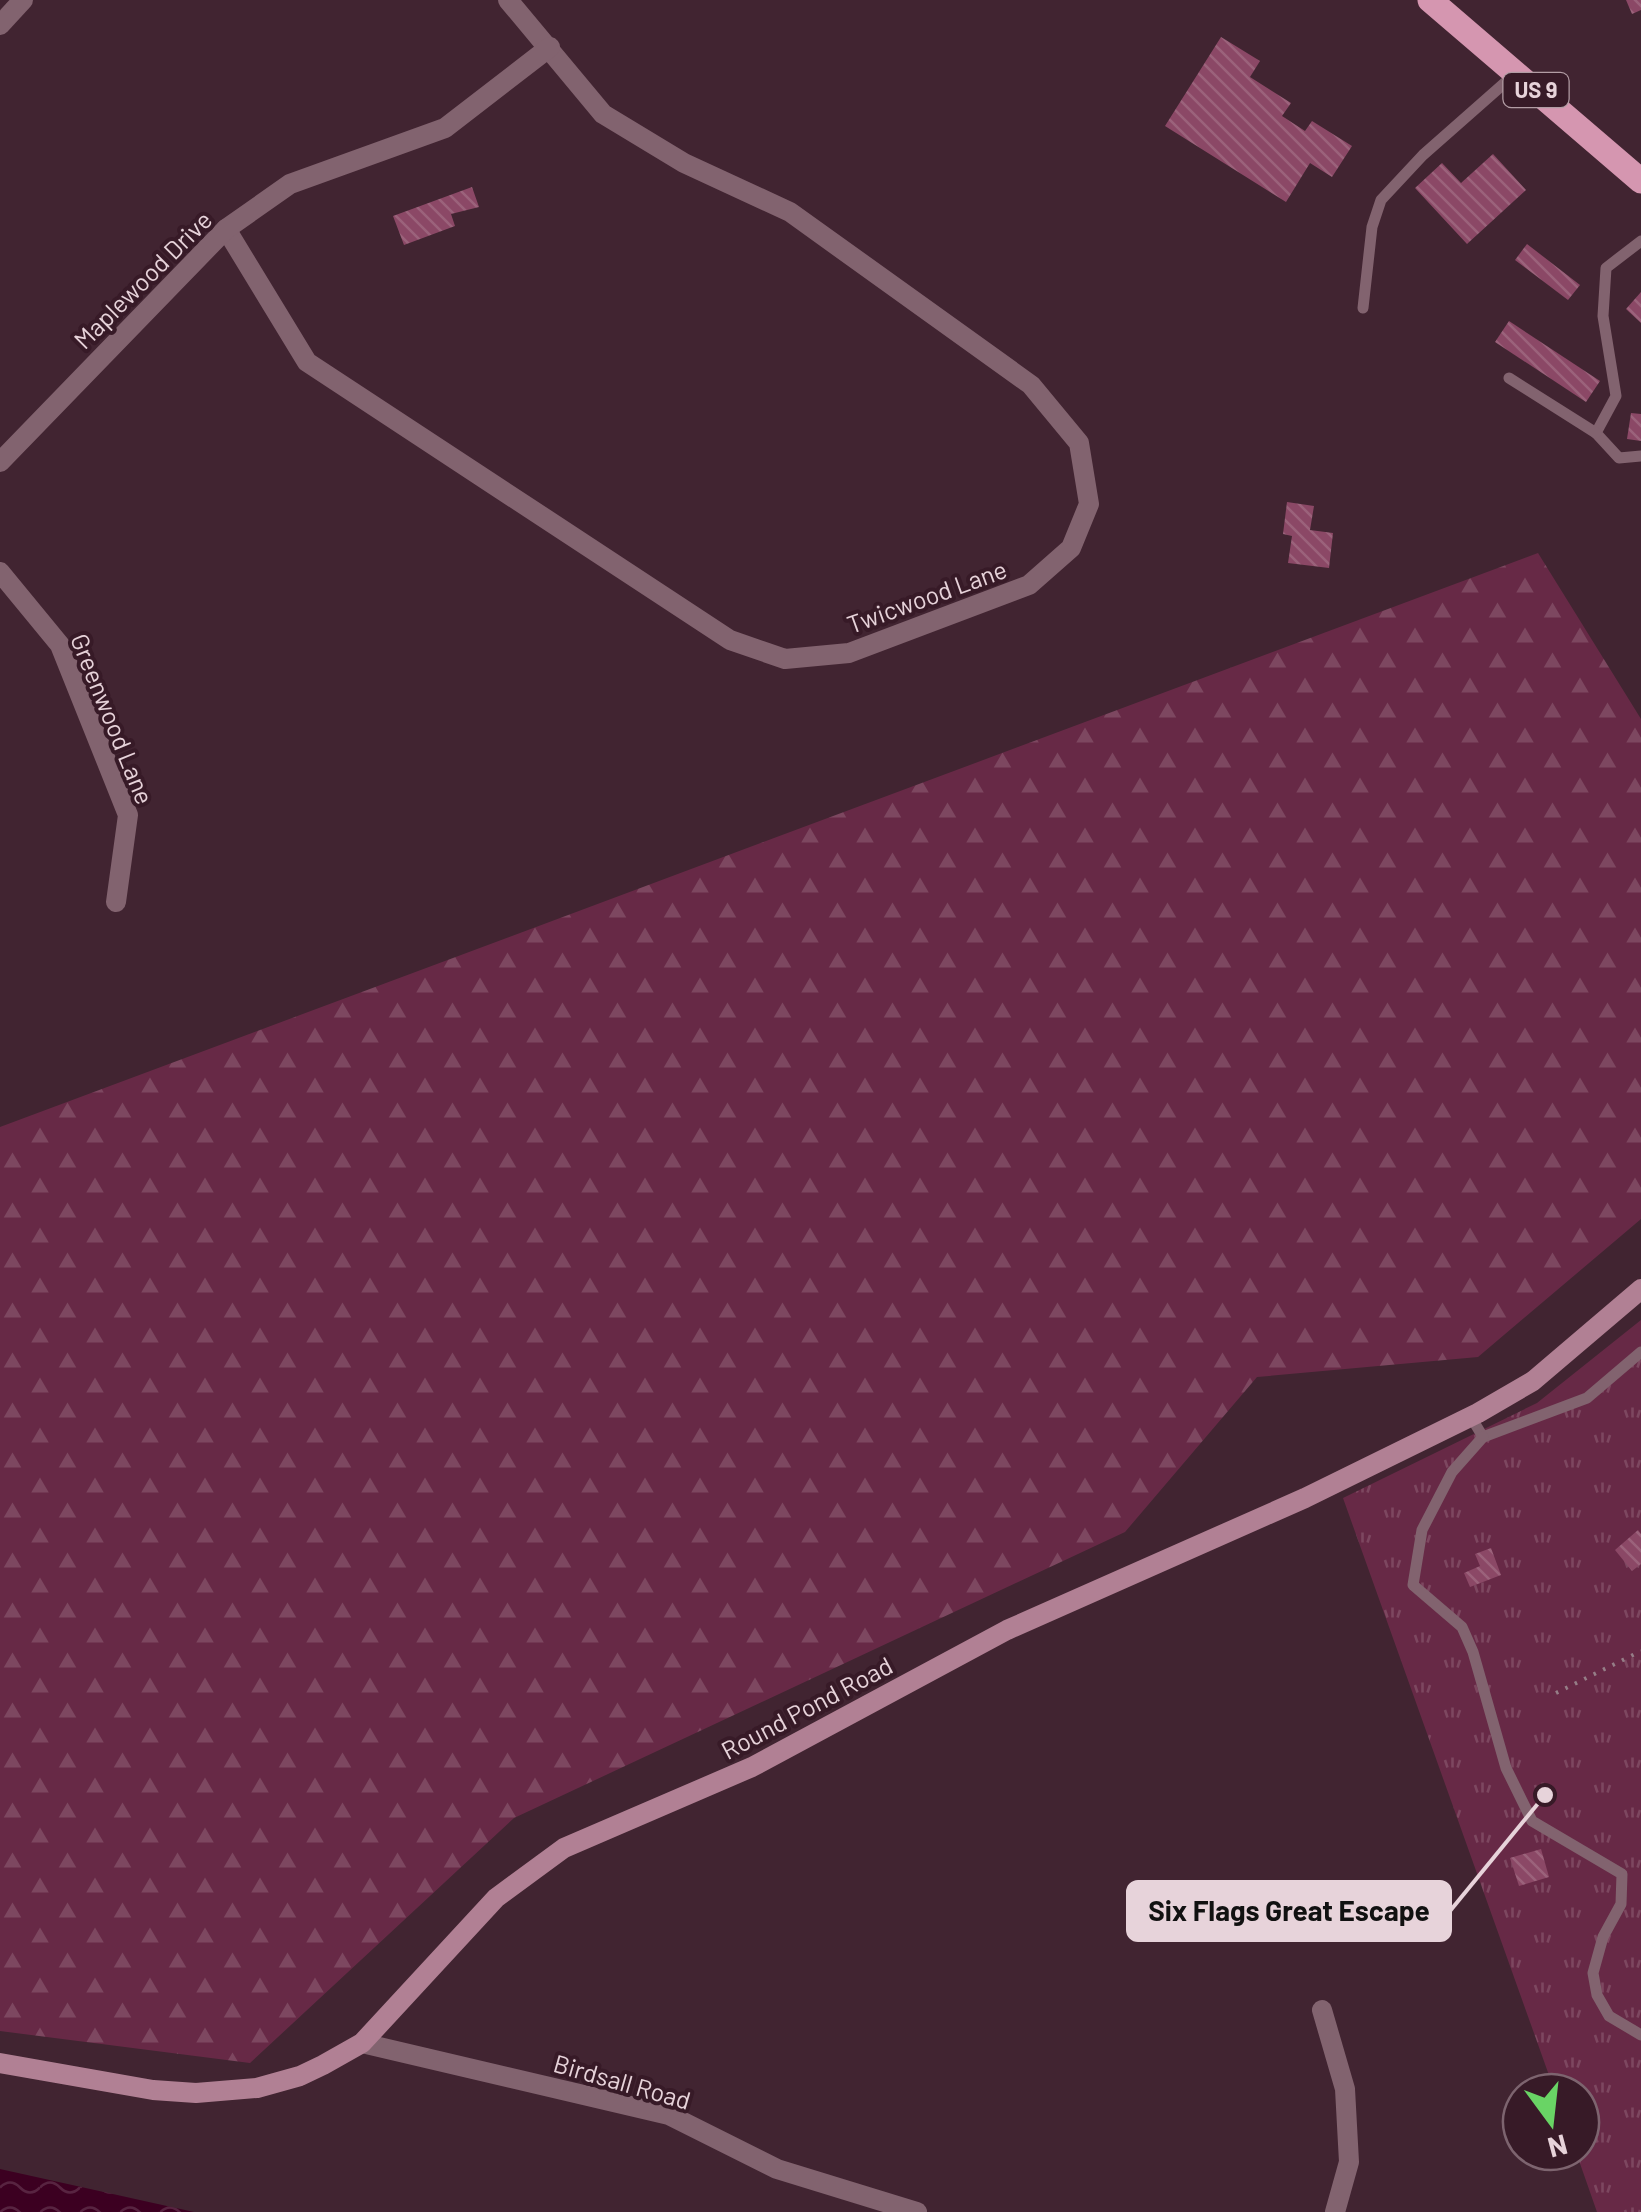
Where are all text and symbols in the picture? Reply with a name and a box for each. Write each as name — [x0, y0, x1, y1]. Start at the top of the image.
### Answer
road number: US 9 — [1504, 73, 1568, 107]
street label: Maplewood Drive — [67, 204, 217, 354]
street label: Twicwood Lane — [843, 553, 1011, 639]
street label: Greenwood Lane — [65, 629, 161, 808]
street label: Round Pond Road — [716, 1649, 897, 1765]
callout: Six Flags Great Escape — [1128, 1882, 1450, 1940]
text: Six Flags Great Escape — [1148, 1893, 1430, 1927]
street label: Birdsall Road — [550, 2047, 694, 2115]
north arrow — [1501, 2072, 1601, 2172]
text: N — [1544, 2128, 1571, 2166]

